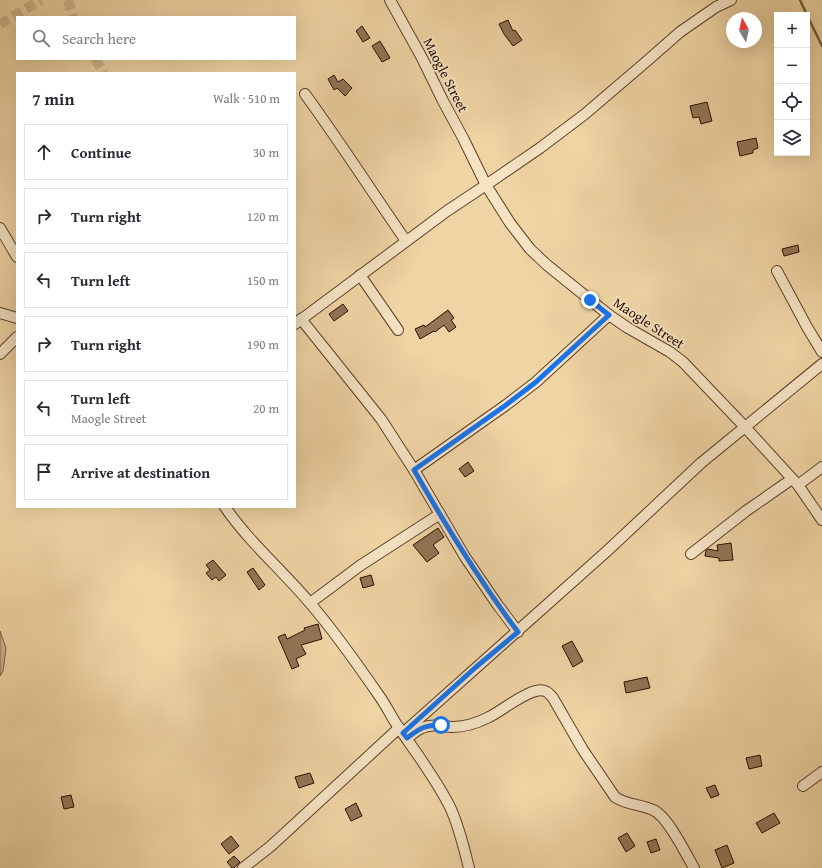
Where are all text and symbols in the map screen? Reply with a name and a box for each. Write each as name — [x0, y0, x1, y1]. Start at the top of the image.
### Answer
north arrow — [726, 12, 762, 48]
map controls — [774, 12, 810, 156]
button: + — [774, 12, 810, 48]
search box — [16, 16, 296, 60]
icon: search — [30, 27, 52, 49]
text: Search here — [62, 28, 136, 49]
street label: Maogle Street — [419, 34, 473, 116]
button: − — [774, 48, 810, 84]
button: locate — [774, 84, 810, 120]
text: 7 min — [32, 86, 74, 111]
text: Walk · 510 m — [213, 89, 280, 108]
button: layers — [774, 120, 810, 156]
icon: ahead — [33, 141, 55, 163]
text: Continue — [71, 142, 132, 163]
text: 30 m — [253, 143, 279, 162]
icon: right — [33, 205, 55, 227]
text: Turn right — [71, 206, 142, 227]
text: 120 m — [247, 207, 279, 226]
icon: left — [33, 269, 55, 291]
text: Turn left — [71, 270, 130, 291]
text: 150 m — [247, 271, 279, 290]
route end — [581, 291, 599, 309]
street label: Maogle Street — [609, 292, 689, 354]
icon: right — [33, 333, 55, 355]
text: Turn right — [71, 334, 142, 355]
text: 190 m — [247, 335, 279, 354]
text: Turn left — [71, 388, 130, 409]
icon: left — [33, 397, 55, 419]
text: 20 m — [253, 399, 279, 418]
text: Maogle Street — [71, 409, 146, 428]
icon: arrive — [33, 461, 55, 483]
text: Arrive at destination — [71, 462, 210, 483]
route start — [432, 716, 450, 734]

